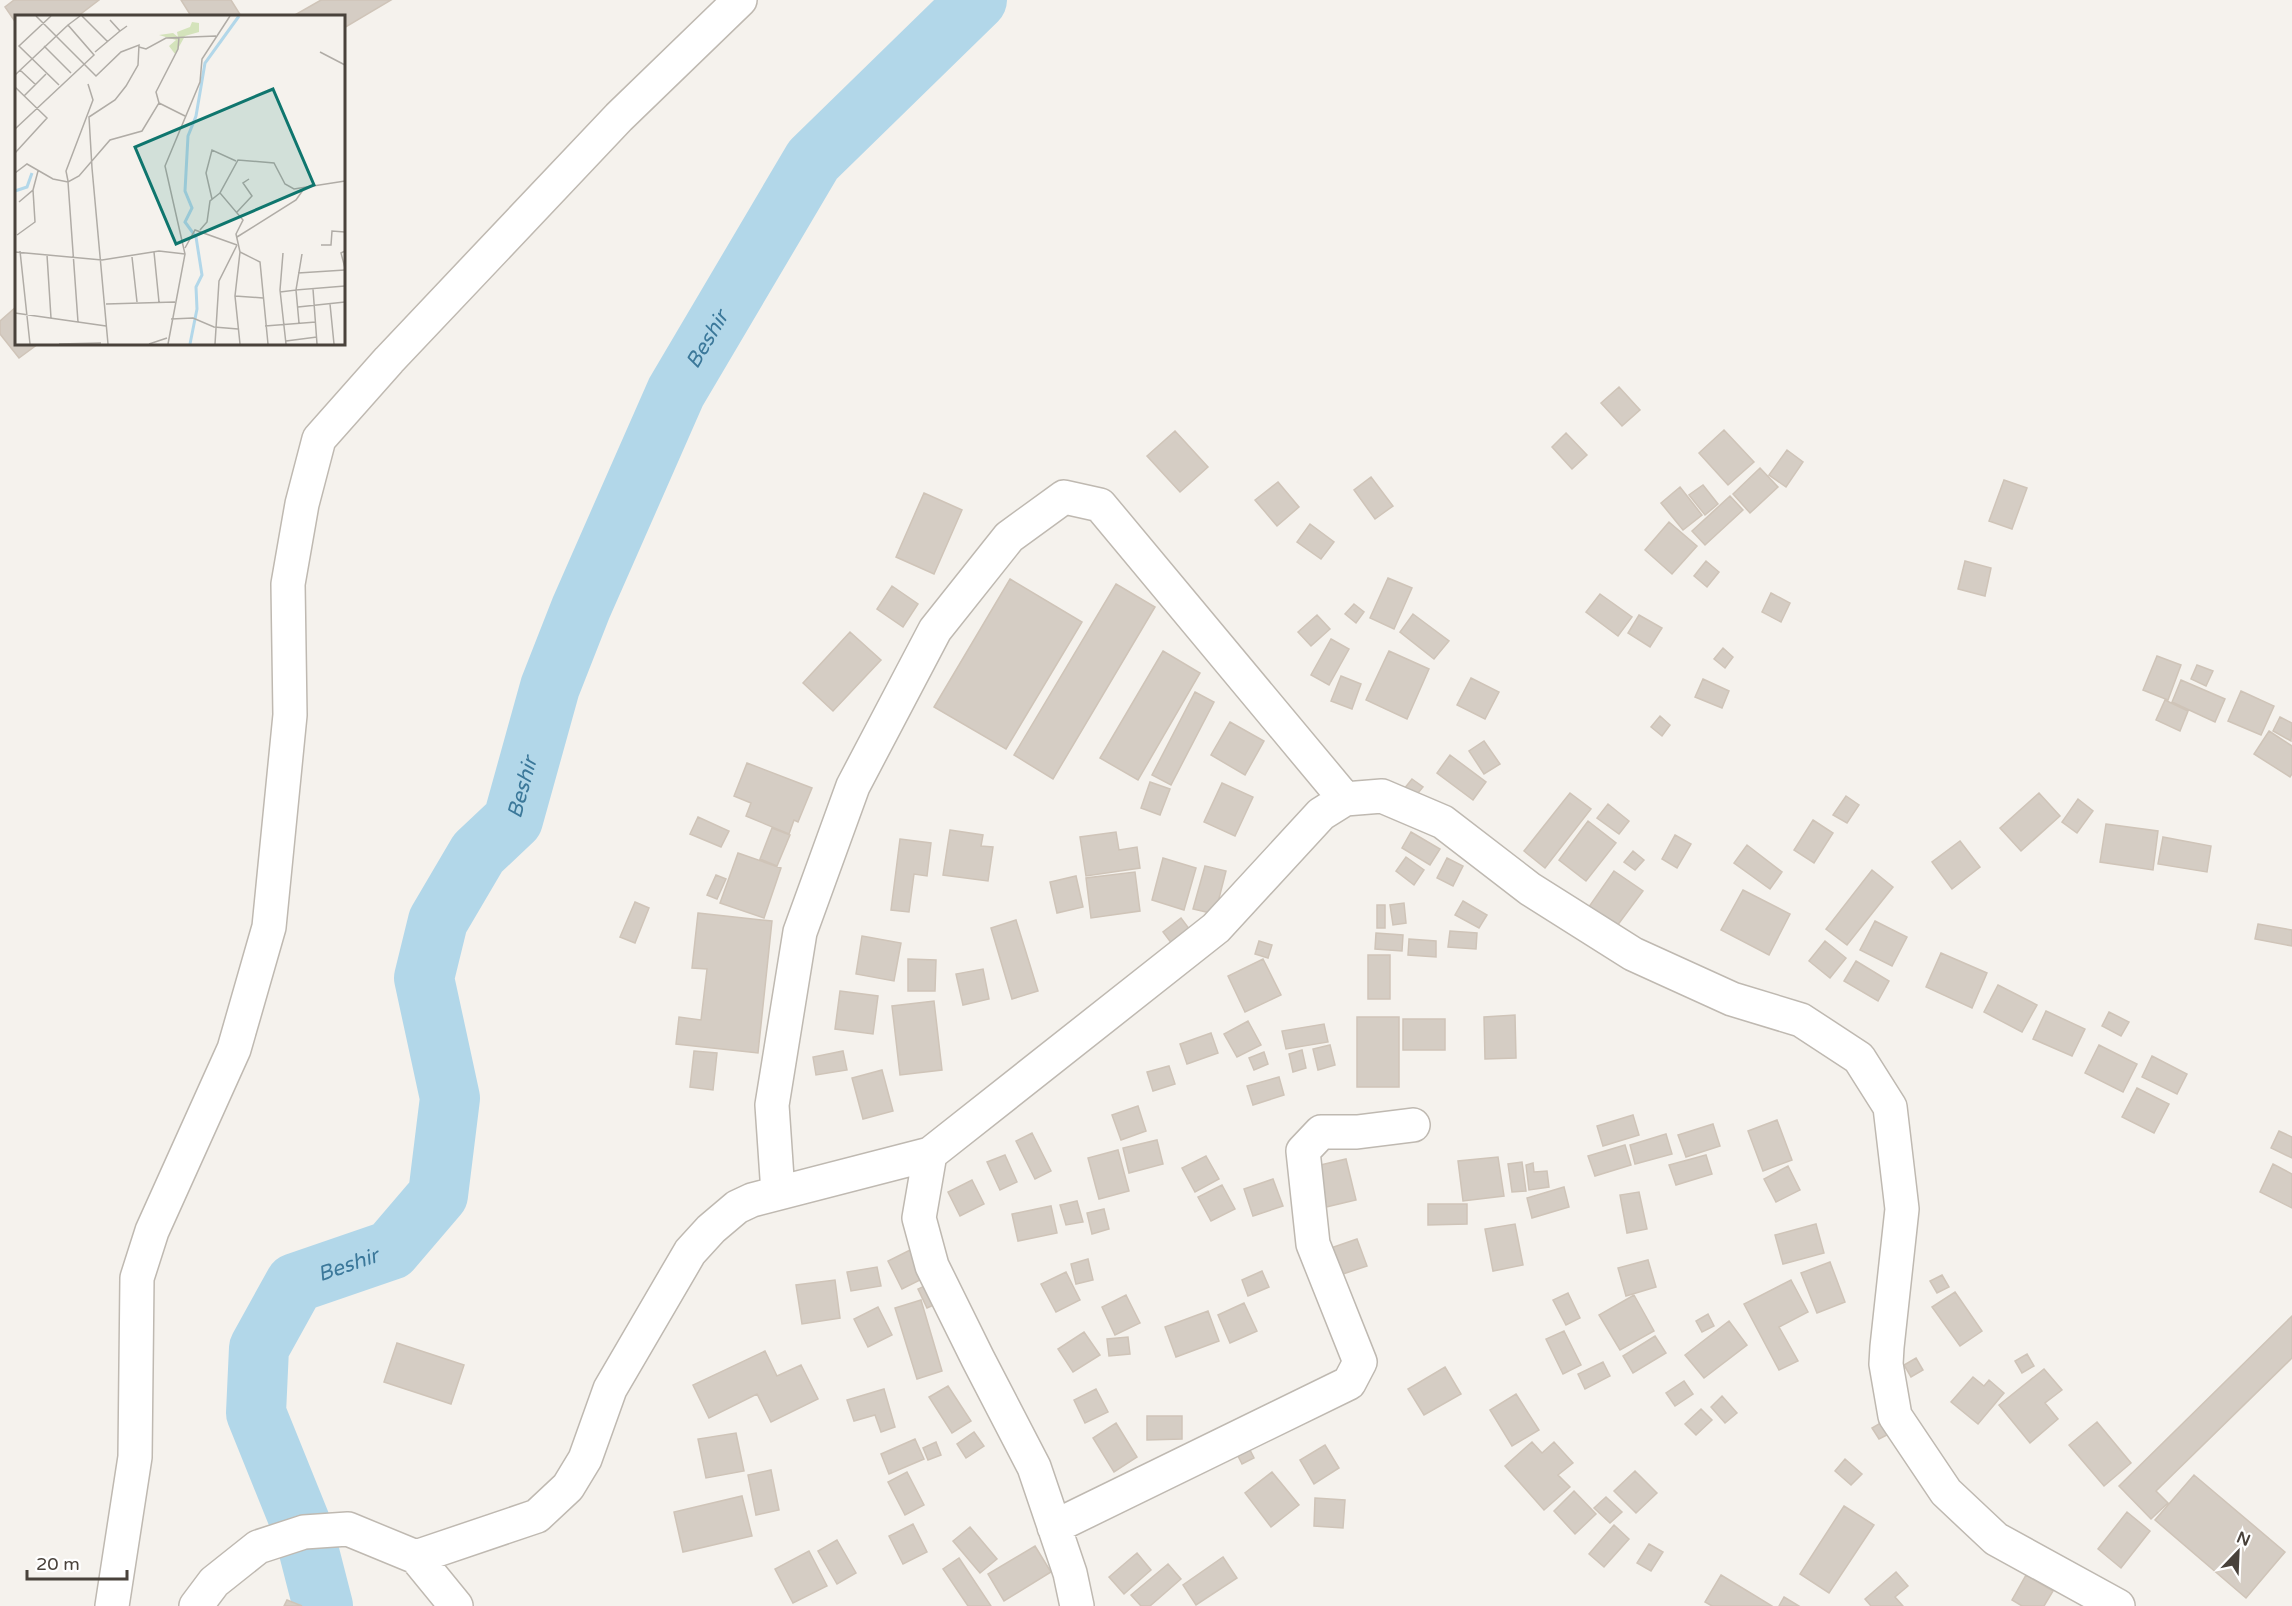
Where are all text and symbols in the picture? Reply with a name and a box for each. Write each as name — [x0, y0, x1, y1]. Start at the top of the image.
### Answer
inset map — [15, 15, 345, 345]
water label: Beshir — [681, 304, 736, 373]
water label: Beshir — [502, 751, 544, 821]
water label: Beshir — [314, 1242, 384, 1287]
north arrow — [2208, 1522, 2268, 1582]
text: N — [2234, 1527, 2253, 1551]
scale bar — [27, 1543, 128, 1581]
text: 20 m — [36, 1553, 80, 1575]

